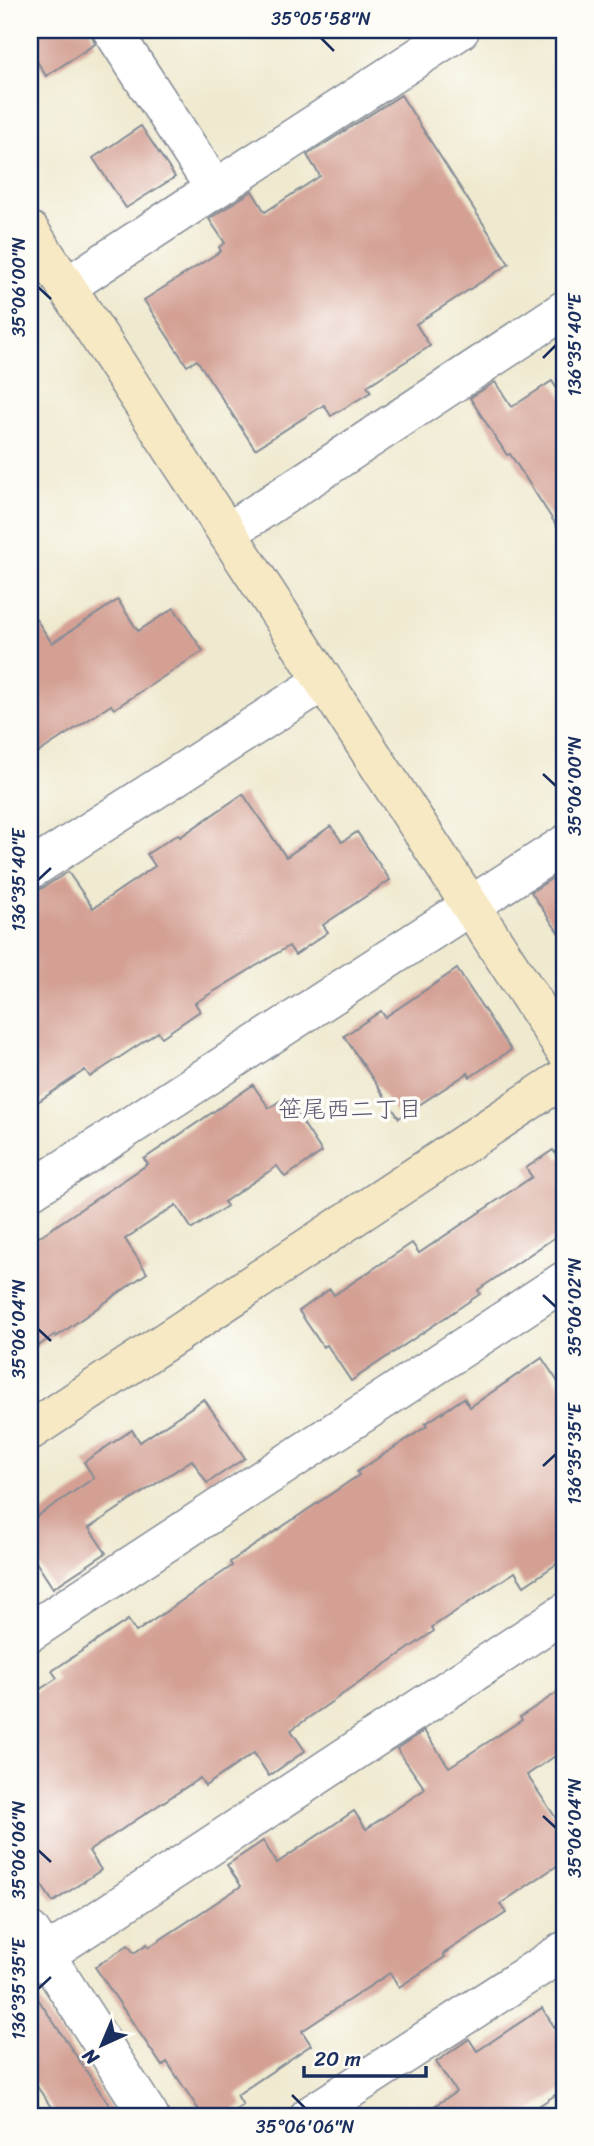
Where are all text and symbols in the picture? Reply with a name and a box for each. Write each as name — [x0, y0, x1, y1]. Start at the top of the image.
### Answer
text: 35°05'58"N — [271, 3, 371, 35]
text: 35°06'00"N — [3, 237, 35, 337]
text: 136°35'40"E — [559, 292, 591, 397]
text: 35°06'00"N — [559, 736, 591, 836]
text: 136°35'40"E — [3, 827, 35, 932]
district label: 笹尾西二丁目 — [278, 1088, 422, 1130]
text: 35°06'02"N — [559, 1257, 591, 1356]
text: 35°06'04"N — [3, 1279, 35, 1379]
text: 136°35'35"E — [559, 1402, 591, 1505]
text: 35°06'04"N — [559, 1778, 591, 1878]
text: 35°06'06"N — [3, 1800, 35, 1899]
text: 136°35'35"E — [3, 1937, 35, 2040]
north arrow — [66, 2010, 136, 2080]
scale bar — [304, 2034, 426, 2078]
text: N — [74, 2040, 107, 2074]
text: 20 m — [314, 2040, 361, 2078]
text: 35°06'06"N — [256, 2111, 355, 2143]

